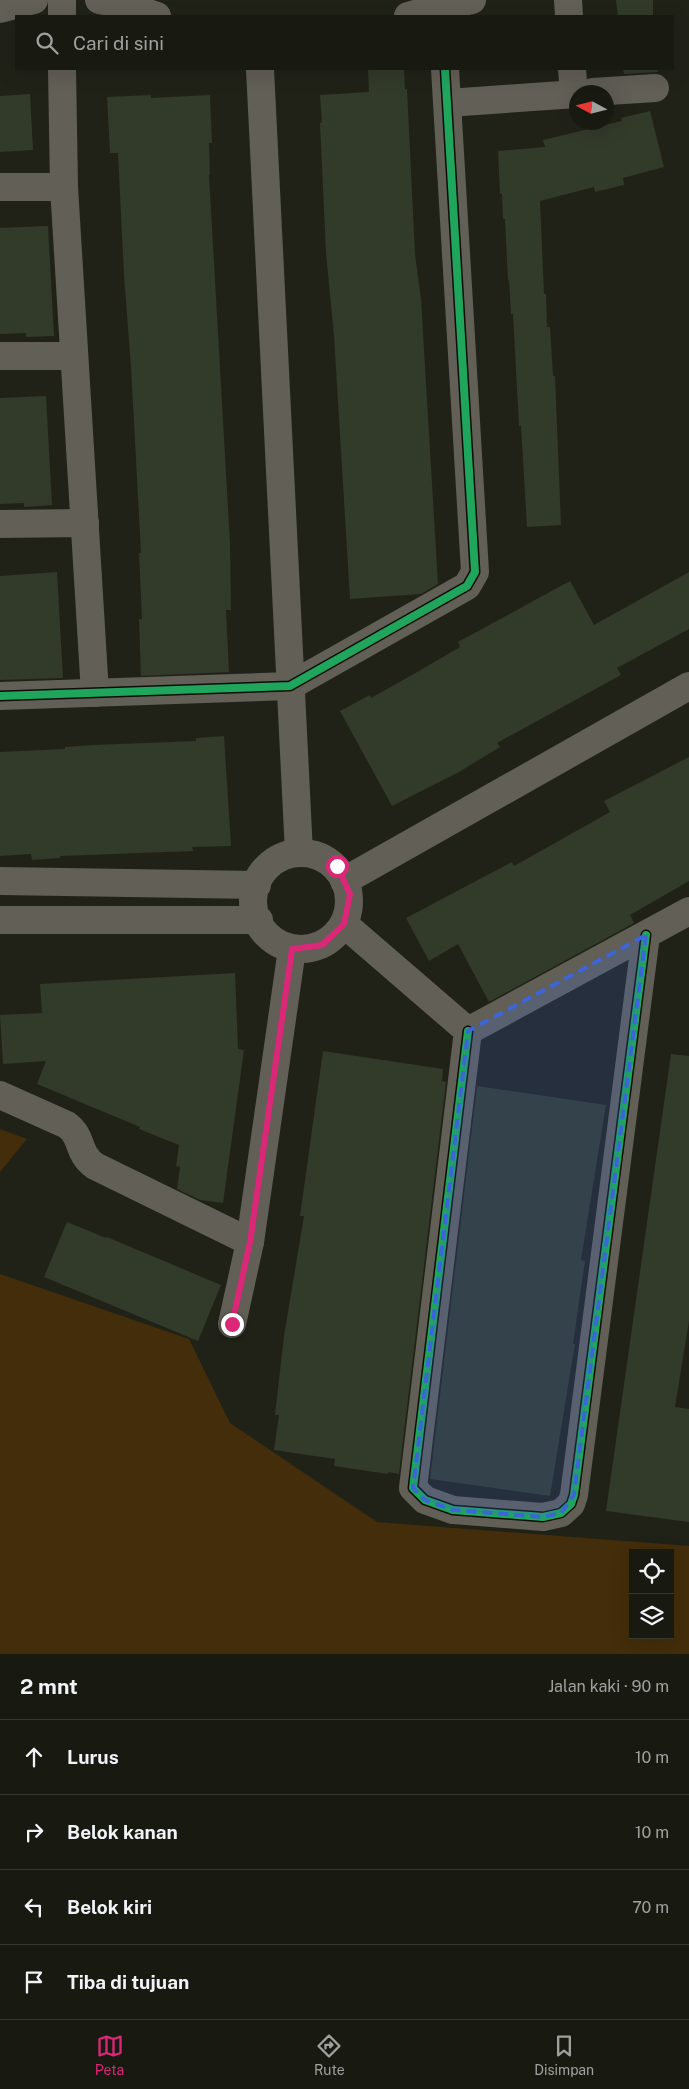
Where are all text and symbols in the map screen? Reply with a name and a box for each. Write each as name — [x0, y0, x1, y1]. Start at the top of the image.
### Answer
search box — [15, 15, 674, 70]
icon: search — [33, 29, 61, 57]
text: Cari di sini — [73, 32, 164, 54]
north arrow — [569, 85, 614, 130]
route start — [326, 855, 349, 878]
route end — [221, 1313, 244, 1336]
map controls — [629, 1549, 674, 1639]
button: locate — [629, 1549, 674, 1594]
button: layers — [629, 1594, 674, 1639]
text: 2 mnt — [20, 1674, 78, 1699]
text: Jalan kaki · 90 m — [548, 1677, 669, 1696]
icon: ahead — [20, 1743, 48, 1771]
text: Lurus — [67, 1746, 119, 1768]
text: 10 m — [635, 1748, 669, 1767]
icon: right — [20, 1818, 48, 1846]
text: Belok kanan — [67, 1821, 178, 1843]
text: 10 m — [635, 1823, 669, 1842]
icon: left — [20, 1893, 48, 1921]
text: Belok kiri — [67, 1896, 152, 1918]
text: 70 m — [632, 1898, 669, 1917]
icon: arrive — [20, 1968, 48, 1996]
text: Tiba di tujuan — [67, 1971, 189, 1993]
tab: Peta — [95, 2032, 124, 2078]
tab: Rute — [314, 2032, 345, 2078]
tab: Disimpan — [534, 2032, 594, 2078]

